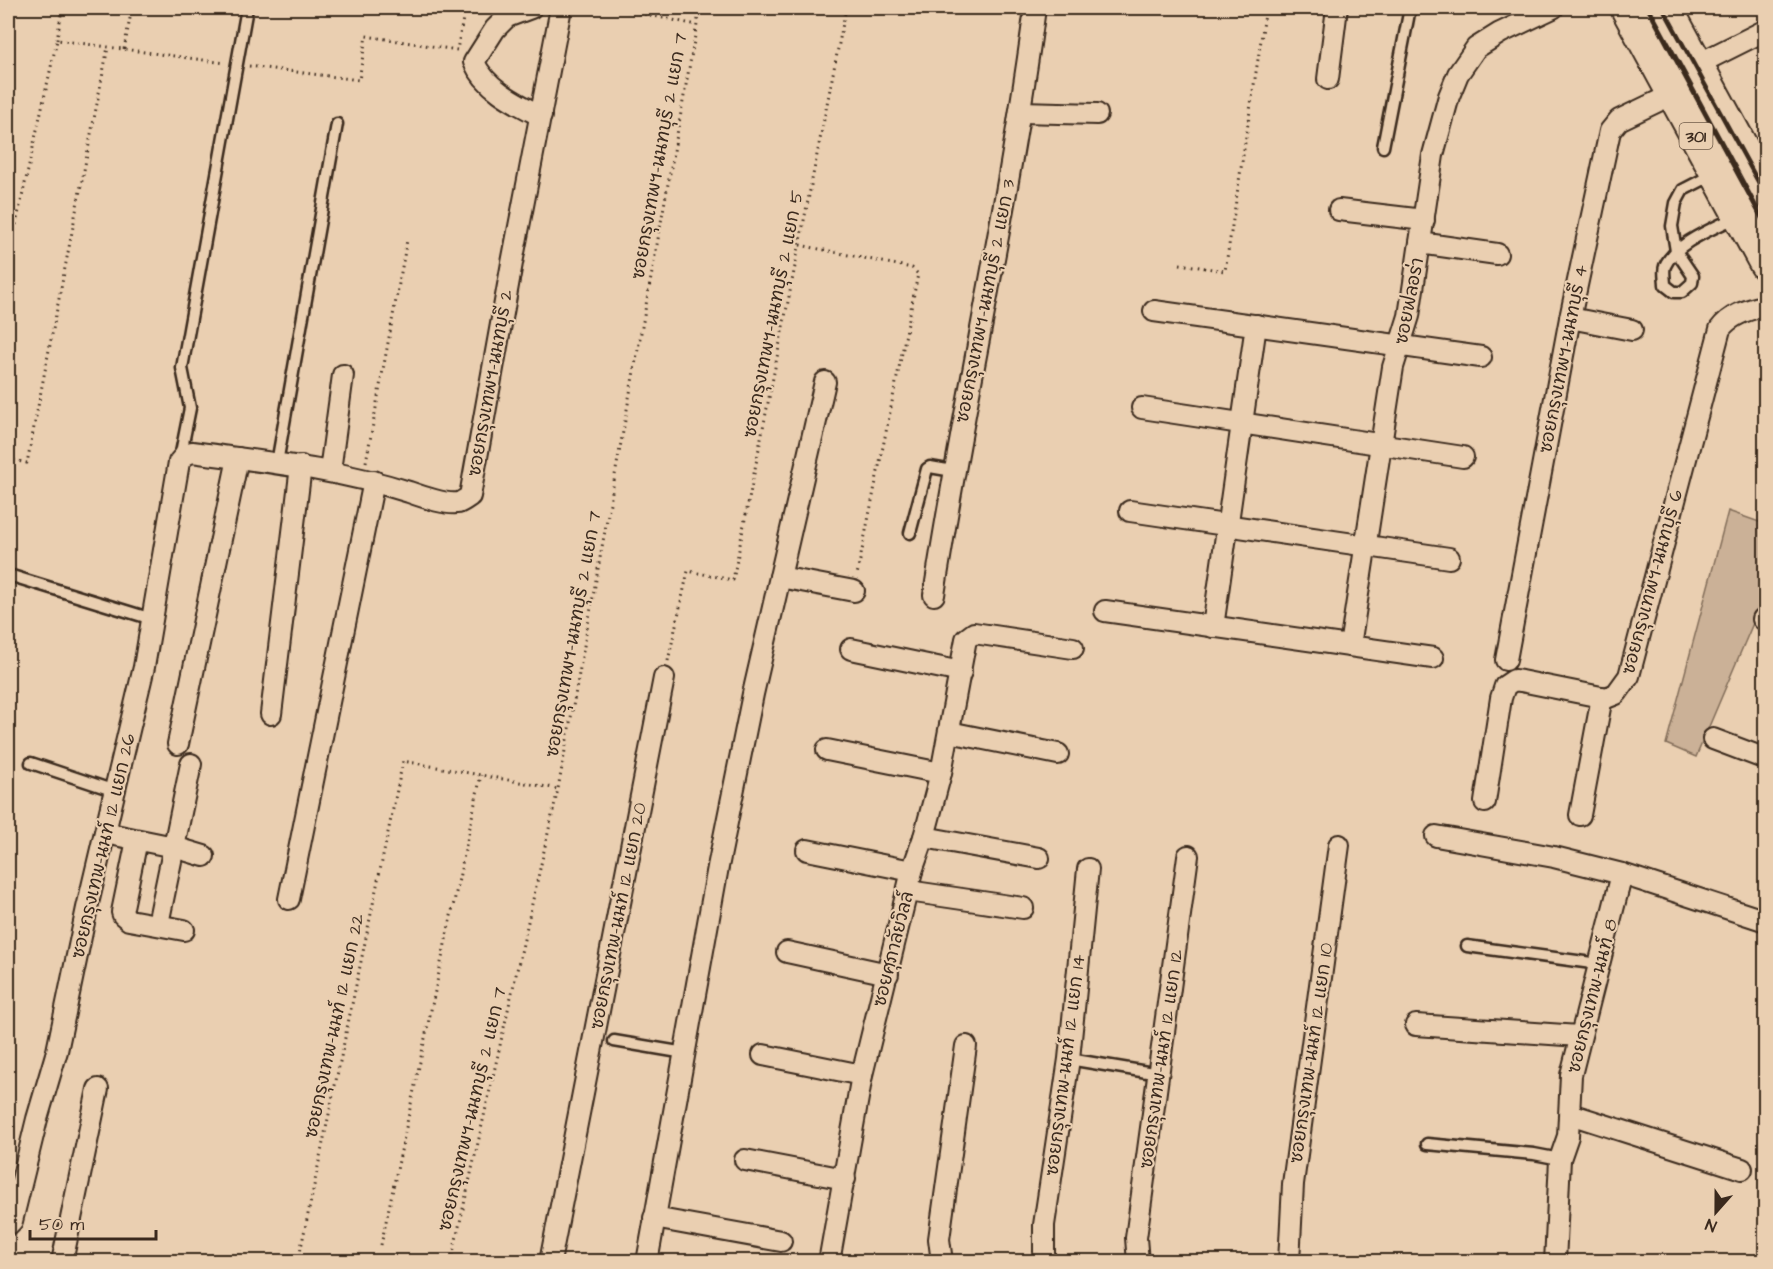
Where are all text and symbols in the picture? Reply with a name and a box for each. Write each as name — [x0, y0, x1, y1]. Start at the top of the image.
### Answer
street label: ซอยกรุงเทพฯ-นนทบุรี 2 แยก 7 — [625, 31, 694, 281]
road number: 301 — [1680, 123, 1712, 149]
street label: ซอยกรุงเทพฯ-นนทบุรี 2 แยก 3 — [950, 177, 1022, 425]
street label: ซอยกรุงเทพฯ-นนทบุรี 2 แยก 5 — [737, 188, 811, 440]
street label: ซอยฟลอร่า — [1389, 256, 1430, 347]
street label: ซอยกรุงเทพฯ-นนทบุรี 4 — [1533, 263, 1595, 456]
street label: ซอยกรุงเทพฯ-นนทบุรี 2 — [462, 287, 520, 479]
street label: ซอยกรุงเทพฯ-นนทบุรี 6 — [1616, 487, 1690, 678]
street label: ซอยกรุงเทพฯ-นนทบุรี 2 แยก 7 — [539, 509, 608, 759]
street label: ซอยกรุงเทพ-นนท์ 12 แยก 26 — [64, 731, 143, 961]
street label: ซอยกรุงเทพ-นนท์ 12 แยก 20 — [583, 800, 654, 1032]
street label: ซอยศุภาลัยวิลล์ — [866, 888, 921, 1010]
street label: ซอยกรุงเทพ-นนท์ 12 แยก 22 — [297, 911, 372, 1141]
street label: ซอยกรุงเทพ-นนท์ 8 — [1560, 916, 1625, 1076]
street label: ซอยกรุงเทพ-นนท์ 12 แยก 10 — [1283, 941, 1340, 1165]
street label: ซอยกรุงเทพ-นนท์ 12 แยก 12 — [1133, 947, 1190, 1170]
street label: ซอยกรุงเทพ-นนท์ 12 แยก 14 — [1038, 953, 1092, 1177]
street label: ซอยกรุงเทพฯ-นนทบุรี 2 แยก 7 — [432, 985, 514, 1234]
north arrow — [1686, 1182, 1746, 1242]
scale bar — [30, 1203, 156, 1241]
text: 50 m — [39, 1212, 84, 1237]
text: N — [1702, 1213, 1720, 1237]

